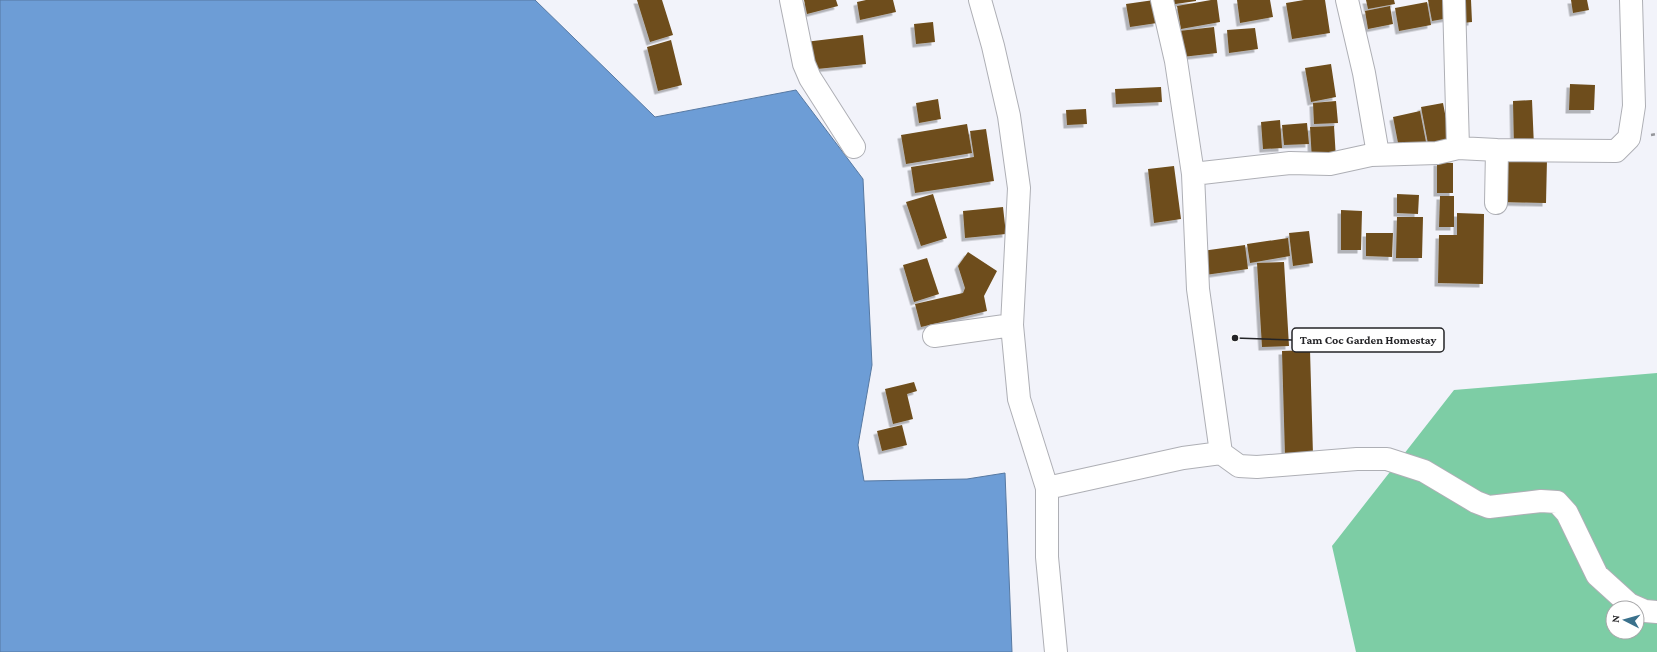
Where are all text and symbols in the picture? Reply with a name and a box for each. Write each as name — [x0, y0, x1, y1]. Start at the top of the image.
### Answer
callout: Tam Coc Garden Homestay — [1292, 328, 1444, 352]
text: Tam Coc Garden Homestay — [1300, 333, 1436, 347]
north arrow — [1605, 600, 1645, 640]
text: N — [1609, 614, 1621, 623]

